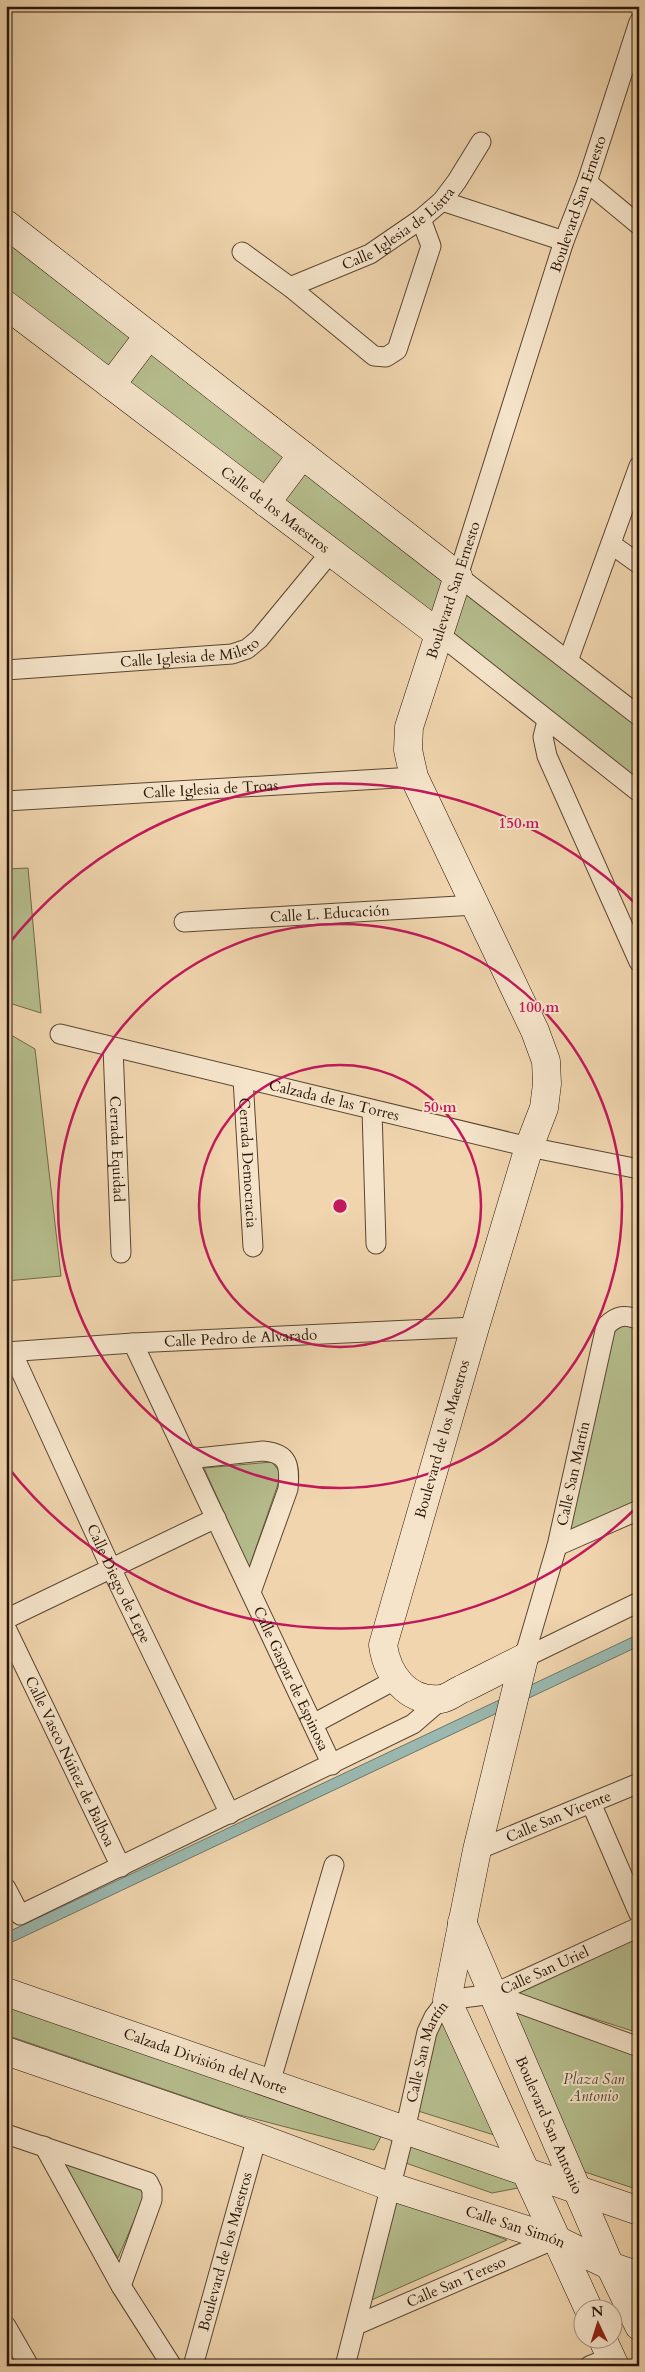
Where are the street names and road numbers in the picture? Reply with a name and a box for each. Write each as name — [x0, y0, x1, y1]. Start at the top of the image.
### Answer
street label: Boulevard San Ernesto — [545, 133, 611, 275]
street label: Calle Iglesia de Listra — [339, 183, 459, 275]
street label: Calle de los Maestros — [216, 462, 334, 557]
street label: Boulevard San Ernesto — [421, 519, 485, 661]
street label: Calle Iglesia de Mileto — [119, 633, 264, 672]
street label: Calle Iglesia de Troas — [142, 775, 279, 803]
street label: Calle L. Educación — [269, 900, 391, 927]
street label: Calzada de las Torres — [267, 1075, 401, 1125]
street label: Cerrada Equidad — [105, 1095, 129, 1203]
street label: Cerrada Democracia — [234, 1097, 262, 1229]
street label: Calle Pedro de Alvarado — [164, 1324, 318, 1352]
street label: Boulevard de los Maestros — [410, 1357, 474, 1521]
street label: Calle San Martín — [552, 1419, 595, 1528]
street label: Calle Diego de Lepe — [82, 1521, 156, 1647]
street label: Calle Gaspar de Espinosa — [249, 1603, 334, 1754]
street label: Calle Vasco Núñez de Balboa — [21, 1673, 120, 1850]
street label: Calle San Vicente — [503, 1786, 614, 1847]
street label: Calle San Uriel — [497, 1941, 592, 1999]
street label: Calle San Martín — [401, 1996, 453, 2105]
street label: Calzada División del Norte — [121, 2023, 290, 2099]
street label: Boulevard San Antonio — [511, 2053, 588, 2197]
street label: Boulevard de los Maestros — [193, 2170, 257, 2333]
street label: Calle San Simón — [463, 2201, 569, 2253]
street label: Calle San Tereso — [403, 2251, 509, 2312]

